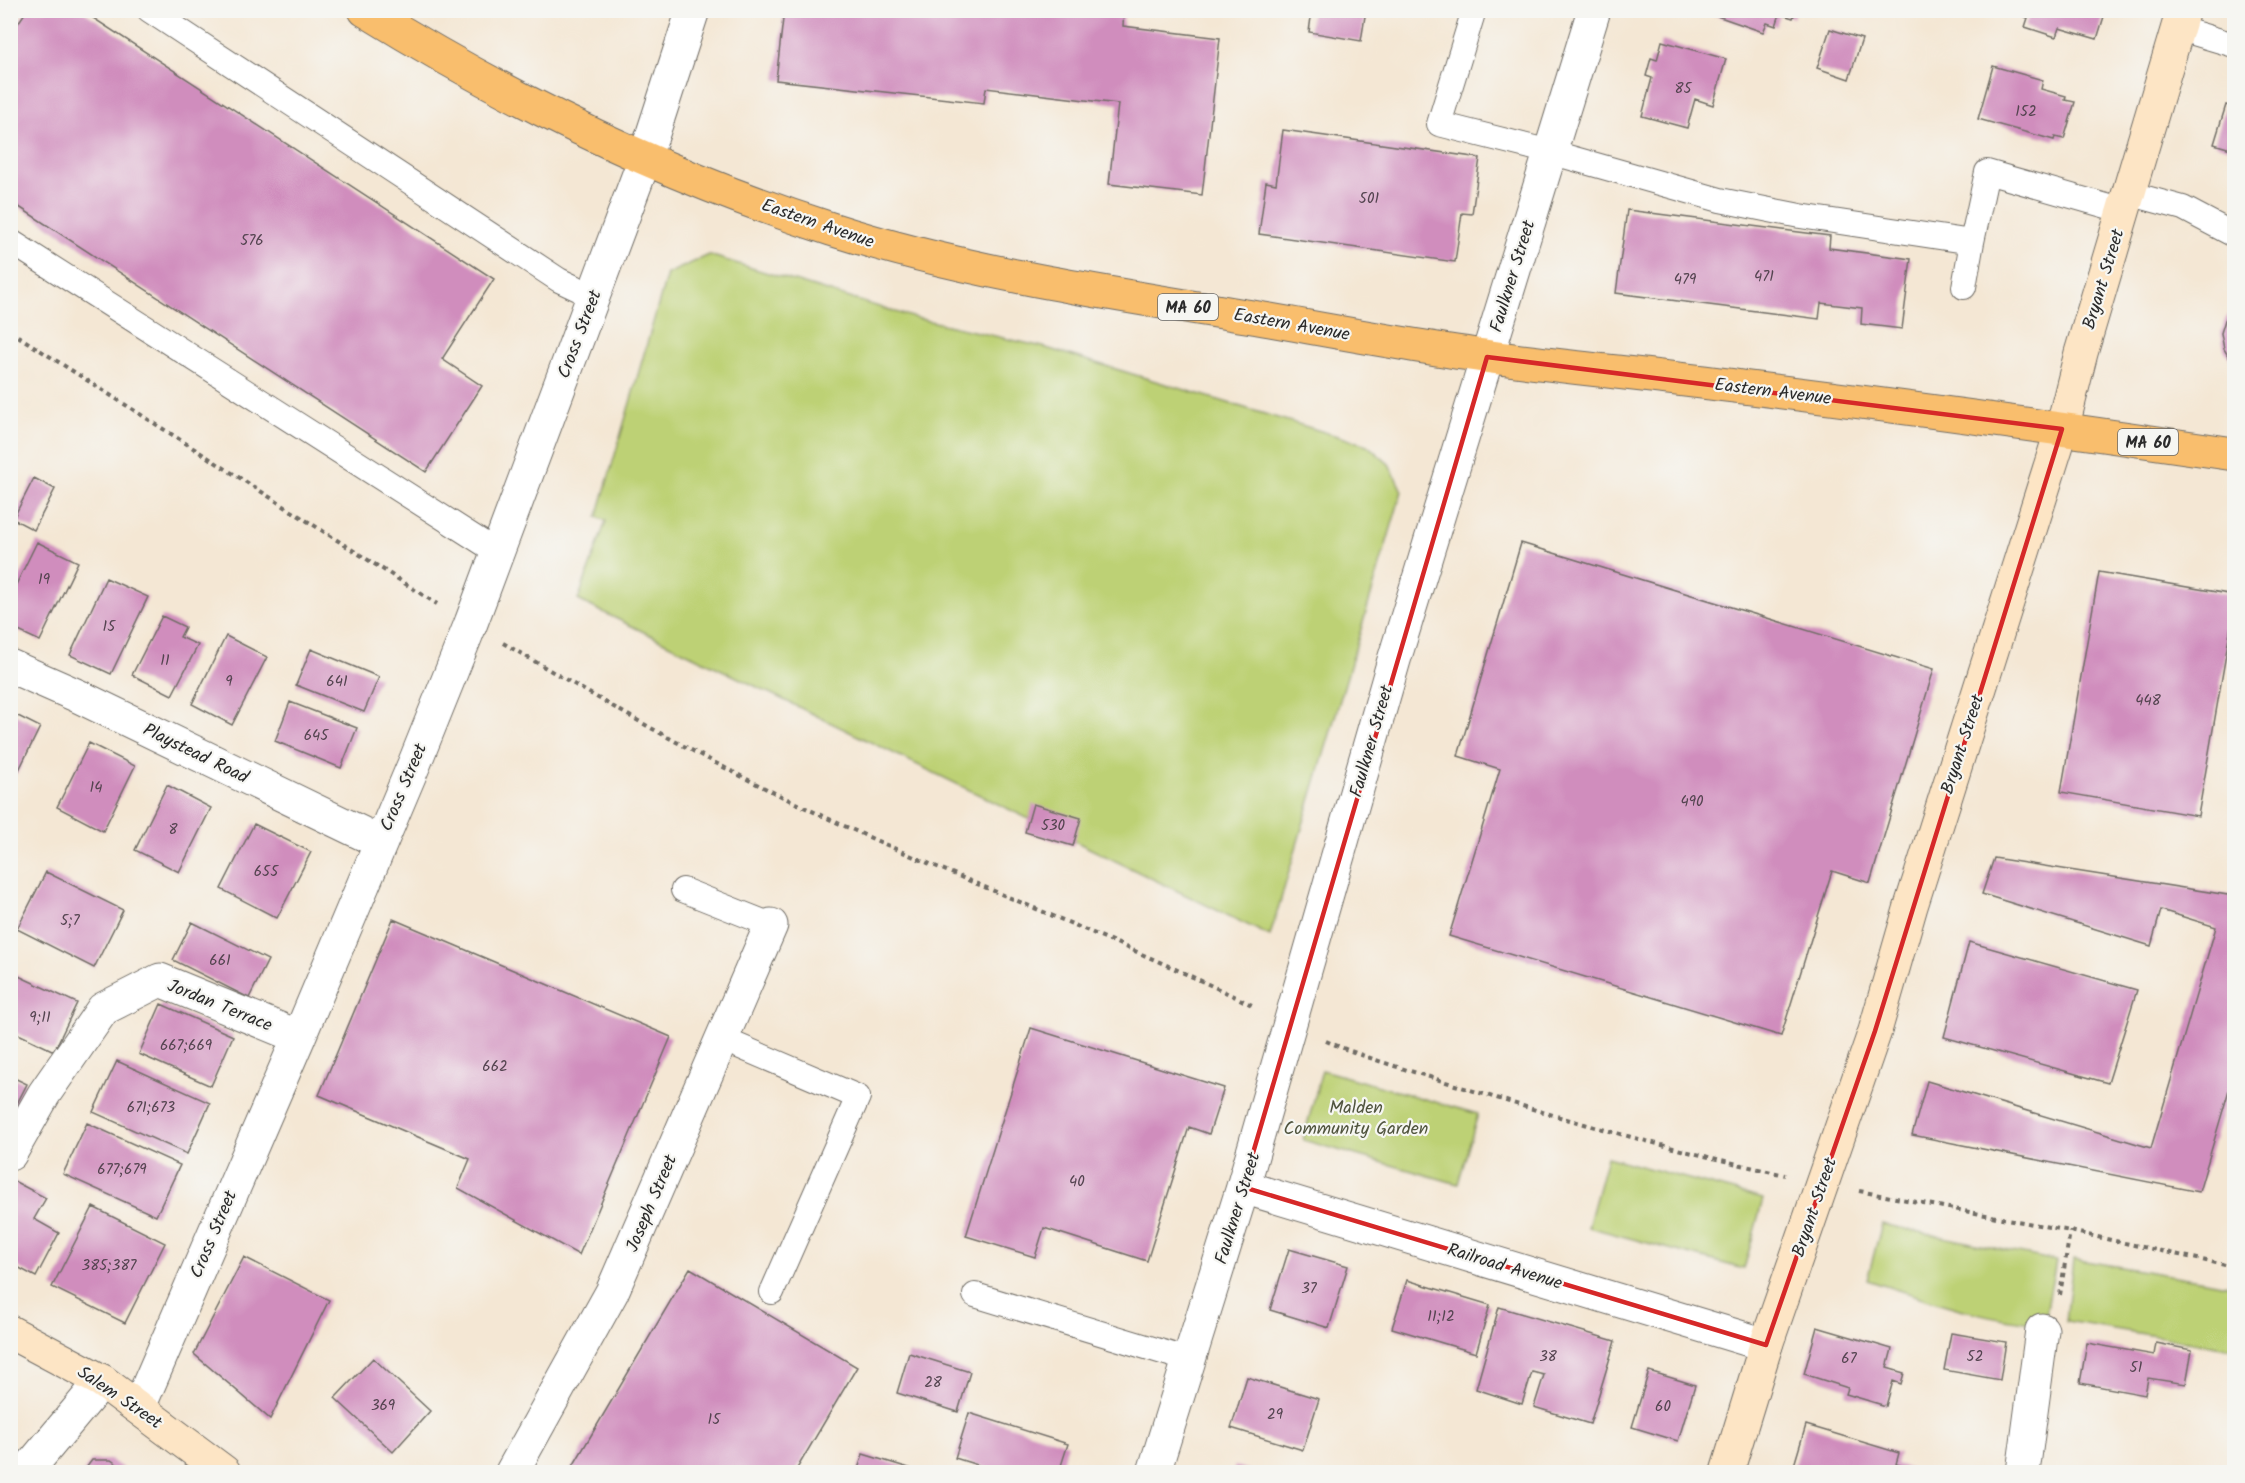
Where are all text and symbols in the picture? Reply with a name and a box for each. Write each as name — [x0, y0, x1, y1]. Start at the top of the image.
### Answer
house number: 85 — [1674, 77, 1692, 101]
house number: 152 — [2015, 100, 2037, 124]
house number: 501 — [1359, 187, 1379, 211]
street label: Eastern Avenue — [757, 192, 878, 257]
street label: Faulkner Street — [1483, 216, 1545, 336]
street label: Bryant Street — [2075, 225, 2134, 333]
house number: 576 — [240, 229, 264, 253]
house number: 471 — [1754, 265, 1774, 289]
house number: 479 — [1674, 268, 1697, 292]
street label: Cross Street — [550, 285, 611, 383]
road number: MA 60 — [1158, 294, 1218, 320]
street label: Eastern Avenue — [1231, 301, 1352, 350]
street label: Eastern Avenue — [1713, 371, 1833, 414]
road number: MA 60 — [2118, 429, 2178, 455]
house number: 19 — [38, 568, 51, 592]
house number: 15 — [103, 615, 116, 639]
house number: 11 — [160, 649, 170, 673]
house number: 9 — [225, 670, 233, 694]
house number: 641 — [326, 670, 348, 694]
street label: Faulkner Street — [1343, 681, 1403, 801]
house number: 448 — [2135, 689, 2162, 713]
street label: Bryant Street — [1934, 690, 1994, 798]
street label: Playstead Road — [138, 716, 254, 793]
house number: 645 — [304, 724, 329, 748]
street label: Cross Street — [373, 738, 436, 836]
house number: 14 — [90, 776, 102, 800]
house number: 490 — [1680, 790, 1704, 814]
house number: 530 — [1041, 814, 1066, 838]
house number: 8 — [168, 818, 178, 842]
house number: 655 — [254, 860, 279, 884]
house number: 5;7 — [60, 909, 81, 933]
house number: 661 — [209, 949, 231, 973]
street label: Jordan Terrace — [163, 972, 276, 1041]
house number: 9;11 — [29, 1006, 51, 1030]
house number: 667;669 — [160, 1034, 213, 1058]
house number: 662 — [482, 1055, 508, 1079]
park label: Malden Community Garden — [1284, 1094, 1428, 1144]
house number: 671;673 — [127, 1096, 176, 1120]
street label: Faulkner Street — [1208, 1148, 1270, 1268]
street label: Joseph Street — [619, 1149, 686, 1257]
street label: Bryant Street — [1785, 1153, 1846, 1261]
house number: 677;679 — [97, 1158, 147, 1182]
house number: 40 — [1069, 1170, 1085, 1194]
street label: Cross Street — [183, 1185, 246, 1283]
street label: Railroad Avenue — [1443, 1236, 1566, 1299]
house number: 385;387 — [82, 1254, 137, 1278]
house number: 37 — [1301, 1277, 1318, 1301]
house number: 11;12 — [1427, 1305, 1455, 1329]
house number: 38 — [1539, 1345, 1558, 1369]
house number: 52 — [1967, 1345, 1983, 1369]
house number: 67 — [1841, 1347, 1858, 1371]
house number: 51 — [2130, 1356, 2143, 1380]
street label: Salem Street — [71, 1359, 169, 1438]
house number: 28 — [924, 1371, 943, 1395]
house number: 369 — [371, 1394, 396, 1418]
house number: 60 — [1655, 1395, 1671, 1419]
house number: 29 — [1267, 1403, 1284, 1427]
house number: 15 — [708, 1408, 721, 1432]

